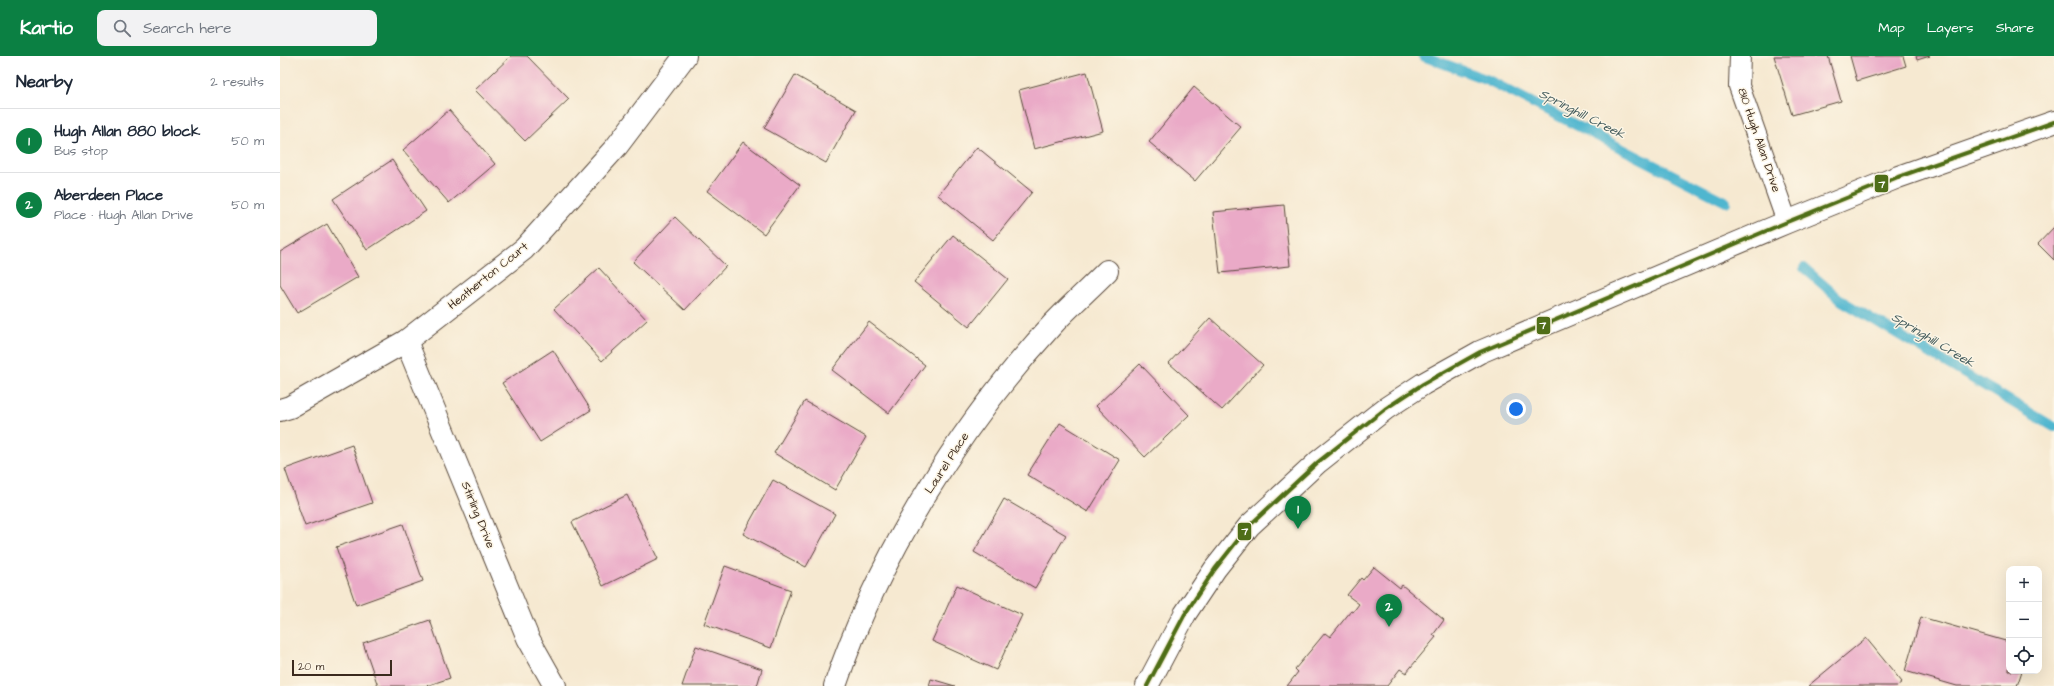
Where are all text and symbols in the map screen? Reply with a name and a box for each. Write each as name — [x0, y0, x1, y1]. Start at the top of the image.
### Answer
search box — [97, 10, 377, 46]
text: Kartio — [20, 15, 73, 42]
icon: search — [111, 17, 133, 39]
text: Search here — [143, 18, 231, 39]
text: Map — [1878, 18, 1905, 38]
text: Layers — [1927, 18, 1974, 38]
text: Share — [1996, 18, 2034, 38]
text: Nearby — [16, 70, 73, 94]
text: 2 results — [210, 73, 264, 91]
water label: Springhill Creek — [1536, 85, 1629, 145]
street label: 810 Hugh Allan Drive — [1732, 86, 1785, 195]
text: Hugh Allan 880 block — [54, 121, 200, 142]
text: 1 — [28, 132, 30, 150]
text: 50 m — [231, 132, 264, 150]
text: Bus stop — [54, 142, 108, 160]
line badge: 7 — [1874, 174, 1889, 193]
text: 7 — [1878, 177, 1886, 192]
text: Aberdeen Place — [54, 185, 163, 206]
text: 2 — [25, 196, 33, 214]
text: 50 m — [231, 196, 264, 214]
text: Place · Hugh Allan Drive — [54, 206, 193, 224]
street label: Heatherton Court — [444, 238, 532, 314]
water label: Springhill Creek — [1888, 308, 1979, 373]
line badge: 7 — [1536, 316, 1551, 335]
text: 7 — [1539, 318, 1547, 333]
your location — [1506, 399, 1526, 419]
street label: Laurel Place — [921, 429, 973, 497]
street label: Stirling Drive — [456, 479, 499, 552]
pin: 1 — [1285, 496, 1311, 529]
line badge: 7 — [1237, 522, 1252, 541]
text: 7 — [1241, 524, 1249, 539]
map controls — [2006, 566, 2042, 674]
button: + — [2006, 566, 2042, 602]
pin: 2 — [1376, 594, 1402, 627]
button: − — [2006, 602, 2042, 638]
button: locate — [2006, 638, 2042, 674]
scale bar — [292, 658, 392, 677]
text: 20 m — [298, 659, 324, 674]

